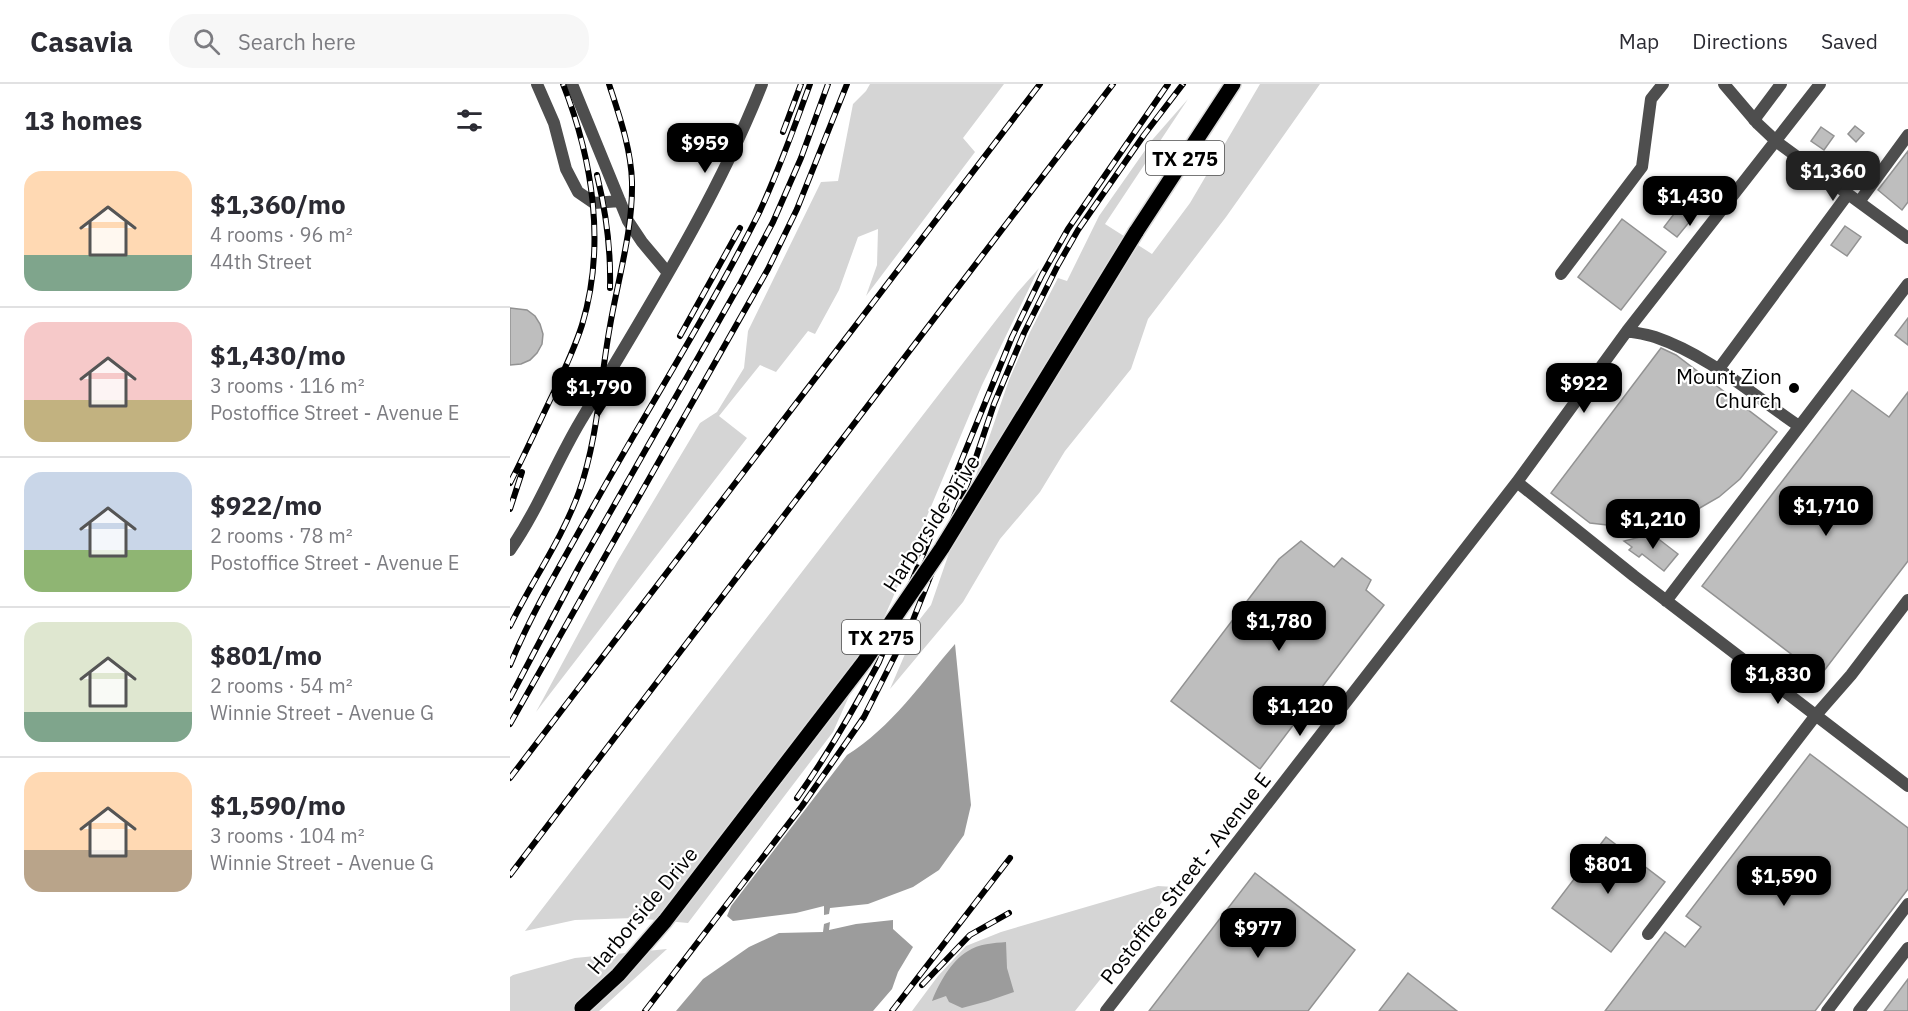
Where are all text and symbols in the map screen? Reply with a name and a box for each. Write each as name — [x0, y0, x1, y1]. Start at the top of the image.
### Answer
search box — [169, 14, 589, 68]
text: Casavia — [30, 23, 133, 60]
icon: search — [190, 25, 223, 58]
text: Search here — [238, 27, 356, 56]
text: Map — [1619, 27, 1659, 55]
text: Directions — [1692, 27, 1788, 55]
text: Saved — [1821, 27, 1878, 55]
text: 13 homes — [24, 103, 142, 137]
icon: filters — [453, 104, 486, 137]
pin: $959 — [669, 123, 741, 174]
text: $959 — [681, 129, 729, 156]
road number: TX 275 — [1146, 141, 1224, 175]
pin: $1,360 — [1784, 151, 1882, 202]
text: $1,360 — [1800, 157, 1866, 184]
pin: $1,430 — [1641, 176, 1739, 227]
text: $1,430 — [1657, 182, 1723, 209]
text: $1,360/mo — [210, 187, 346, 221]
icon: home — [72, 195, 144, 267]
text: 4 rooms · 96 m² — [210, 221, 353, 248]
text: 44th Street — [210, 248, 312, 275]
text: $1,430/mo — [210, 338, 346, 372]
icon: home — [72, 346, 144, 418]
place label: Mount Zion Church — [1676, 362, 1782, 414]
pin: $922 — [1548, 363, 1620, 414]
pin: $1,790 — [550, 367, 648, 418]
text: $922 — [1560, 369, 1608, 396]
text: 3 rooms · 116 m² — [210, 372, 365, 399]
text: $1,790 — [566, 373, 632, 400]
marker: Mount Zion Church — [1787, 381, 1801, 395]
text: Postoffice Street - Avenue E — [210, 399, 459, 426]
street label: Harborside Drive — [876, 449, 986, 597]
pin: $1,710 — [1777, 486, 1875, 537]
text: $922/mo — [210, 488, 322, 522]
text: $1,710 — [1793, 492, 1859, 519]
icon: home — [72, 496, 144, 568]
pin: $1,210 — [1604, 499, 1702, 550]
text: $1,210 — [1620, 505, 1686, 532]
text: 2 rooms · 78 m² — [210, 522, 353, 549]
text: Postoffice Street - Avenue E — [210, 549, 459, 576]
pin: $1,780 — [1230, 601, 1328, 652]
text: $1,780 — [1246, 607, 1312, 634]
road number: TX 275 — [842, 620, 920, 654]
text: $801/mo — [210, 638, 322, 672]
icon: home — [72, 646, 144, 718]
pin: $1,830 — [1729, 654, 1827, 705]
text: $1,830 — [1745, 660, 1811, 687]
text: 2 rooms · 54 m² — [210, 672, 353, 699]
pin: $1,120 — [1251, 686, 1349, 737]
text: $1,120 — [1267, 692, 1333, 719]
text: Winnie Street - Avenue G — [210, 699, 434, 726]
street label: Postoffice Street - Avenue E — [1093, 766, 1277, 990]
text: $1,590/mo — [210, 788, 346, 822]
icon: home — [72, 796, 144, 868]
text: 3 rooms · 104 m² — [210, 822, 365, 849]
street label: Harborside Drive — [580, 840, 704, 980]
pin: $801 — [1572, 844, 1644, 895]
text: Winnie Street - Avenue G — [210, 849, 434, 876]
text: $801 — [1584, 850, 1632, 877]
pin: $1,590 — [1735, 856, 1833, 907]
text: $1,590 — [1751, 862, 1817, 889]
pin: $977 — [1222, 908, 1294, 959]
text: $977 — [1234, 914, 1282, 941]

